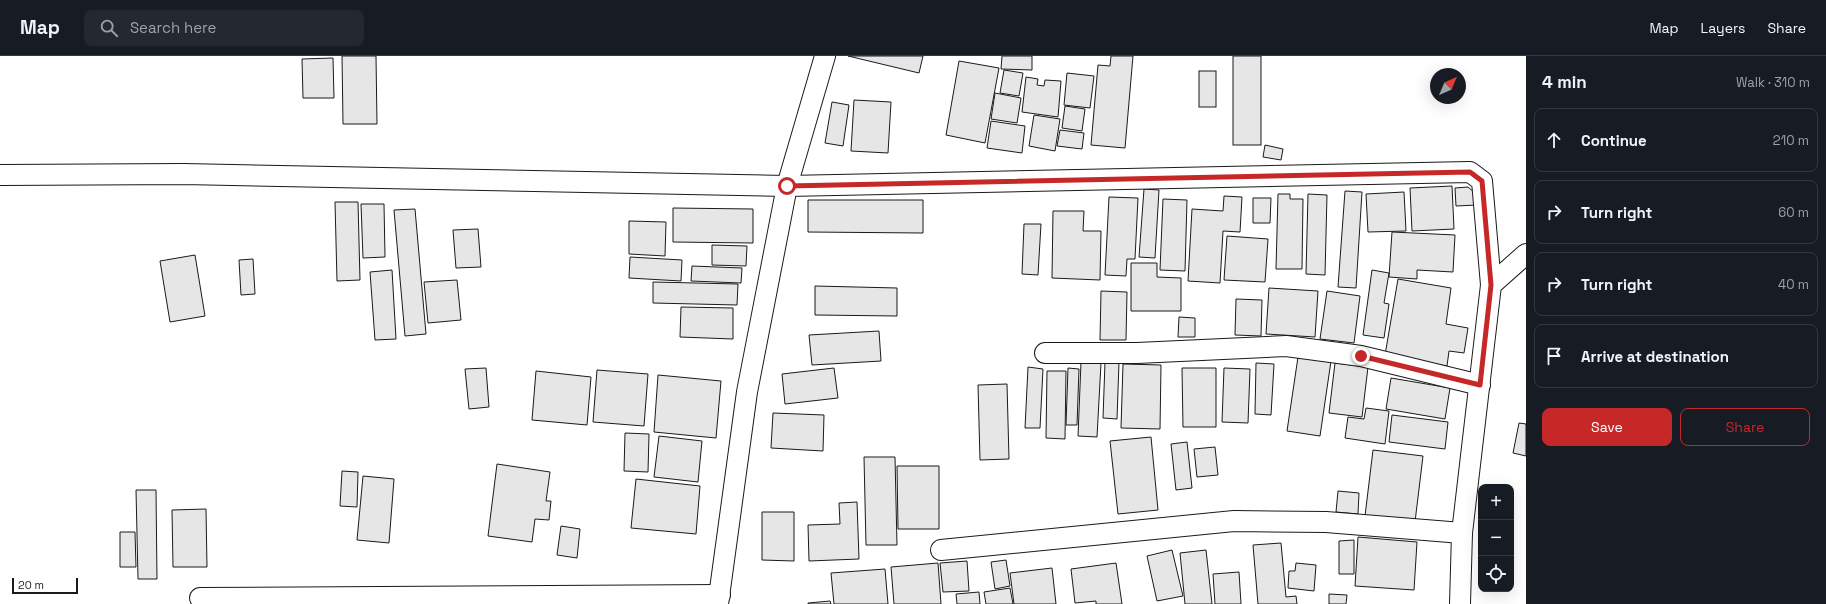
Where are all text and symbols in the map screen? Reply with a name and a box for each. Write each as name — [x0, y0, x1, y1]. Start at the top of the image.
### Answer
search box — [84, 10, 364, 46]
text: Map — [20, 15, 60, 40]
icon: search — [98, 17, 120, 39]
text: Search here — [130, 18, 216, 37]
text: Map — [1649, 19, 1679, 37]
text: Layers — [1701, 19, 1745, 37]
text: Share — [1767, 19, 1806, 37]
north arrow — [1430, 68, 1466, 104]
text: 4 min — [1542, 71, 1587, 93]
text: Walk · 310 m — [1736, 74, 1810, 91]
icon: ahead — [1543, 129, 1565, 151]
text: Continue — [1581, 131, 1647, 150]
text: 210 m — [1773, 132, 1809, 149]
route start — [778, 177, 796, 195]
icon: right — [1543, 201, 1565, 223]
text: Turn right — [1581, 203, 1652, 222]
text: 60 m — [1778, 204, 1809, 221]
icon: right — [1543, 273, 1565, 295]
text: Turn right — [1581, 275, 1652, 294]
text: 40 m — [1778, 276, 1809, 293]
icon: arrive — [1543, 345, 1565, 367]
route end — [1352, 347, 1370, 365]
text: Arrive at destination — [1581, 347, 1729, 366]
button: Save — [1542, 408, 1672, 446]
button: Share — [1680, 408, 1810, 446]
map controls — [1478, 484, 1514, 592]
button: + — [1478, 484, 1514, 520]
button: − — [1478, 520, 1514, 556]
button: locate — [1478, 556, 1514, 592]
scale bar — [12, 576, 78, 595]
text: 20 m — [18, 578, 44, 592]

